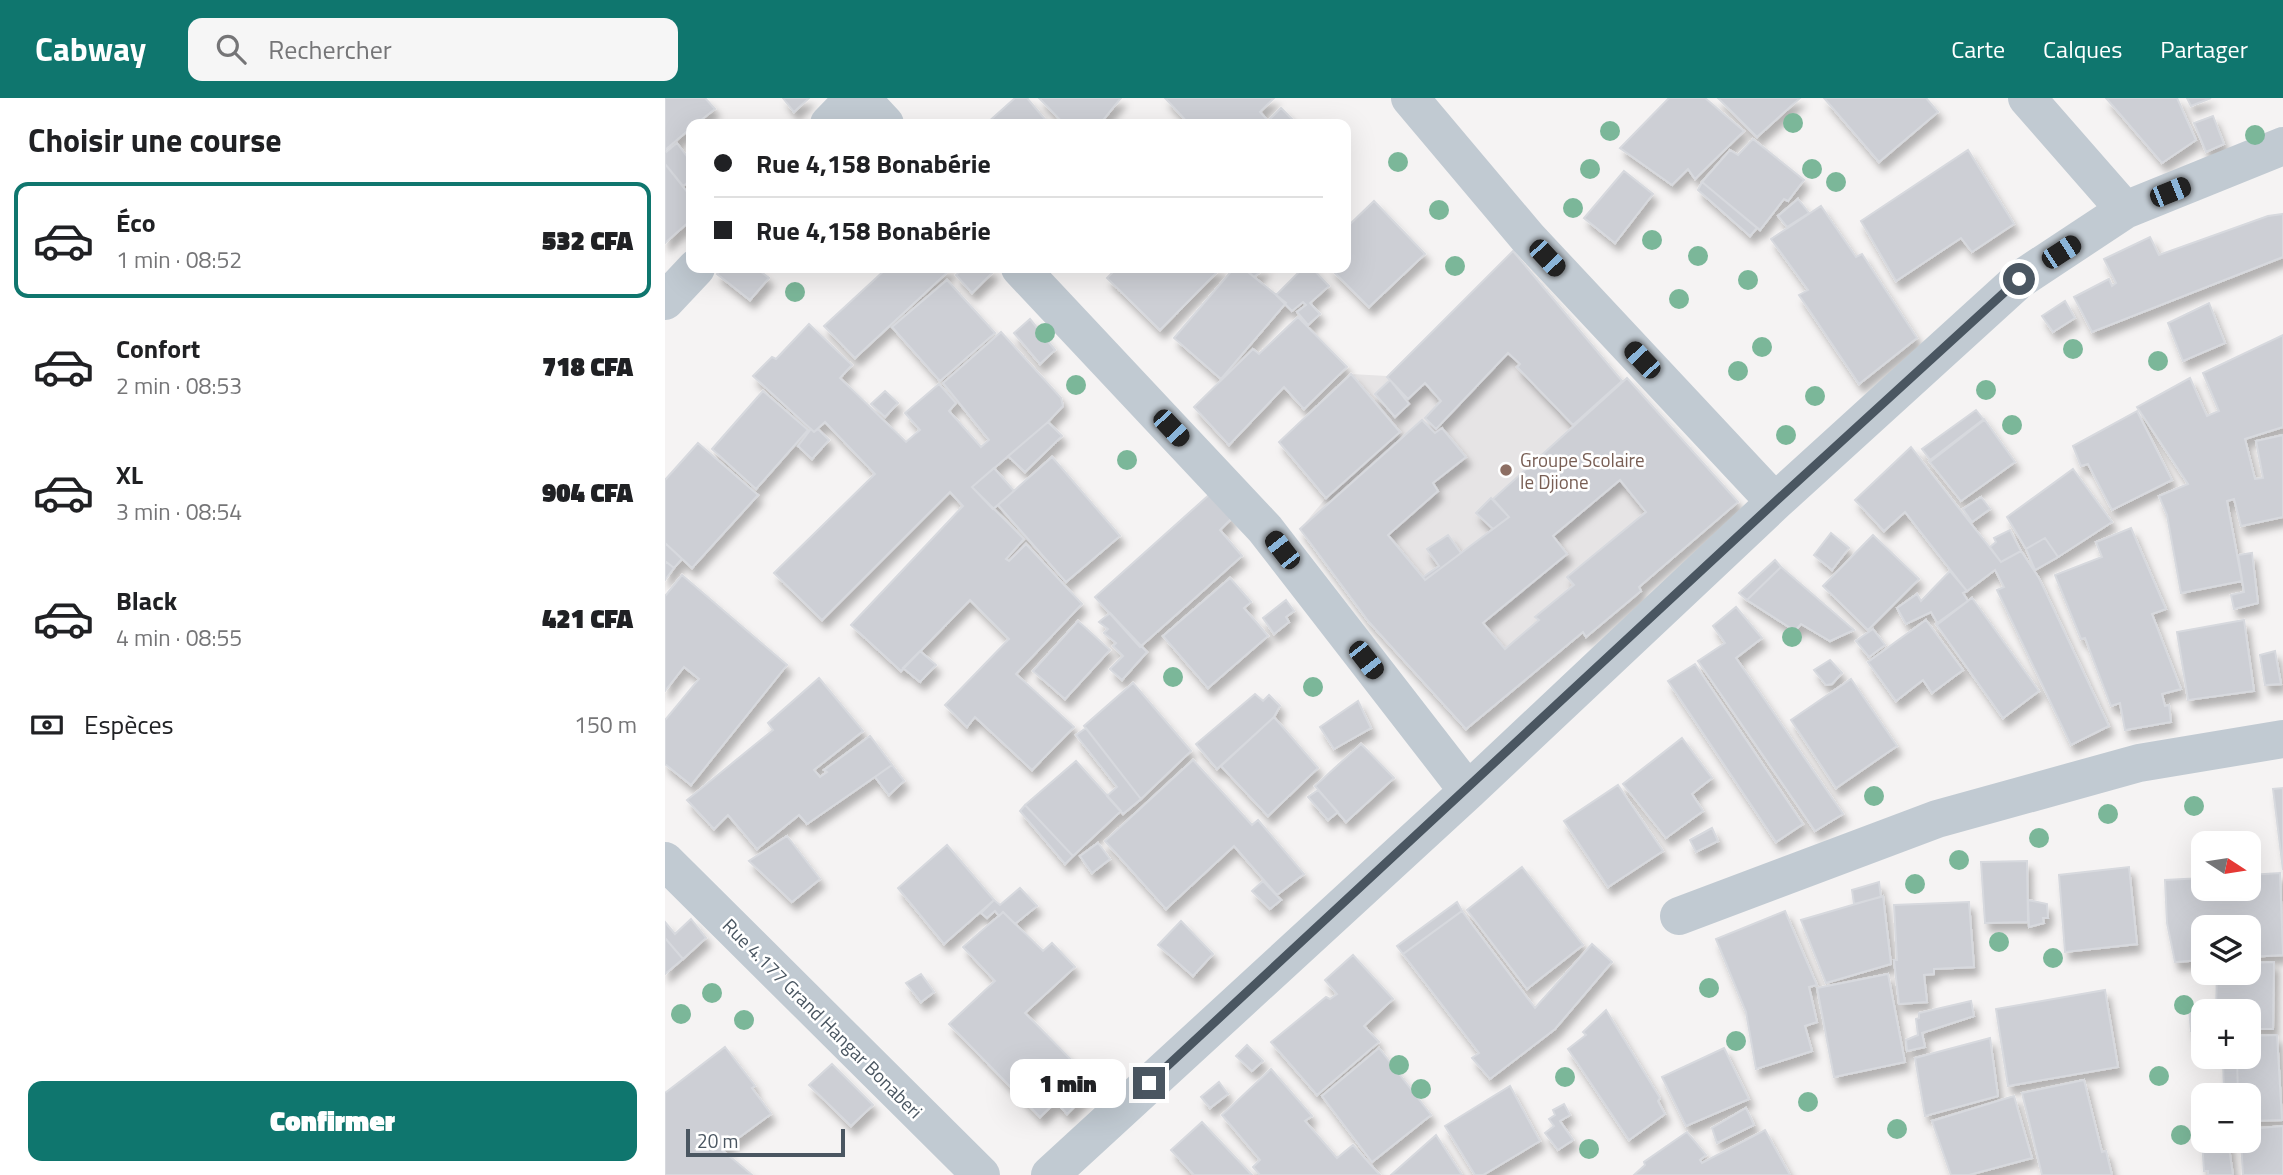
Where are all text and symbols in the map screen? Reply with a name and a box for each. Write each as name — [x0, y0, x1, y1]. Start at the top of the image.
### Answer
search box — [188, 18, 678, 81]
text: Cabway — [35, 24, 146, 74]
icon: search — [212, 30, 250, 68]
text: Rechercher — [268, 30, 392, 69]
text: Carte — [1951, 31, 2005, 67]
text: Calques — [2043, 31, 2122, 67]
text: Partager — [2160, 31, 2248, 67]
text: Choisir une course — [28, 116, 282, 164]
text: Rue 4,158 Bonabérie — [756, 144, 991, 183]
car — [2147, 174, 2194, 210]
text: Éco — [116, 203, 156, 242]
icon: car — [32, 209, 95, 272]
text: Rue 4,158 Bonabérie — [756, 211, 991, 250]
text: 532 CFA — [542, 221, 633, 260]
car — [2038, 232, 2085, 272]
car — [1525, 235, 1570, 281]
text: 1 min · 08:52 — [116, 242, 242, 277]
route start — [2003, 263, 2035, 295]
text: Confort — [116, 329, 200, 368]
icon: car — [32, 335, 95, 398]
car — [1620, 337, 1665, 383]
text: 718 CFA — [542, 347, 633, 386]
text: 2 min · 08:53 — [116, 368, 242, 403]
car — [1149, 405, 1194, 451]
place label: Groupe Scolaire le Djione — [1520, 445, 1645, 496]
text: XL — [116, 455, 143, 494]
icon: car — [32, 461, 95, 524]
marker: Groupe Scolaire le Djione — [1498, 462, 1514, 478]
text: 904 CFA — [542, 473, 633, 512]
text: 3 min · 08:54 — [116, 494, 242, 529]
car — [1261, 527, 1304, 573]
text: Black — [116, 581, 177, 620]
icon: car — [32, 587, 95, 650]
text: 421 CFA — [542, 599, 633, 638]
text: 4 min · 08:55 — [116, 620, 242, 655]
car — [1345, 637, 1388, 683]
text: Espèces — [84, 705, 174, 744]
icon: cash — [28, 706, 66, 744]
text: 150 m — [574, 707, 637, 742]
north arrow — [2191, 831, 2261, 901]
map controls — [2191, 831, 2261, 1153]
street label: Rue 4.177 Grand Hangar Bonaberi — [716, 911, 930, 1125]
button: layers — [2191, 915, 2261, 985]
button: + — [2191, 999, 2261, 1069]
callout: 1 min — [1009, 1058, 1125, 1108]
text: 1 min — [1039, 1066, 1097, 1101]
route end — [1133, 1067, 1165, 1099]
button: Confirmer — [28, 1081, 637, 1161]
button: − — [2191, 1083, 2261, 1153]
scale bar — [686, 1126, 845, 1158]
text: 20 m — [697, 1126, 738, 1155]

